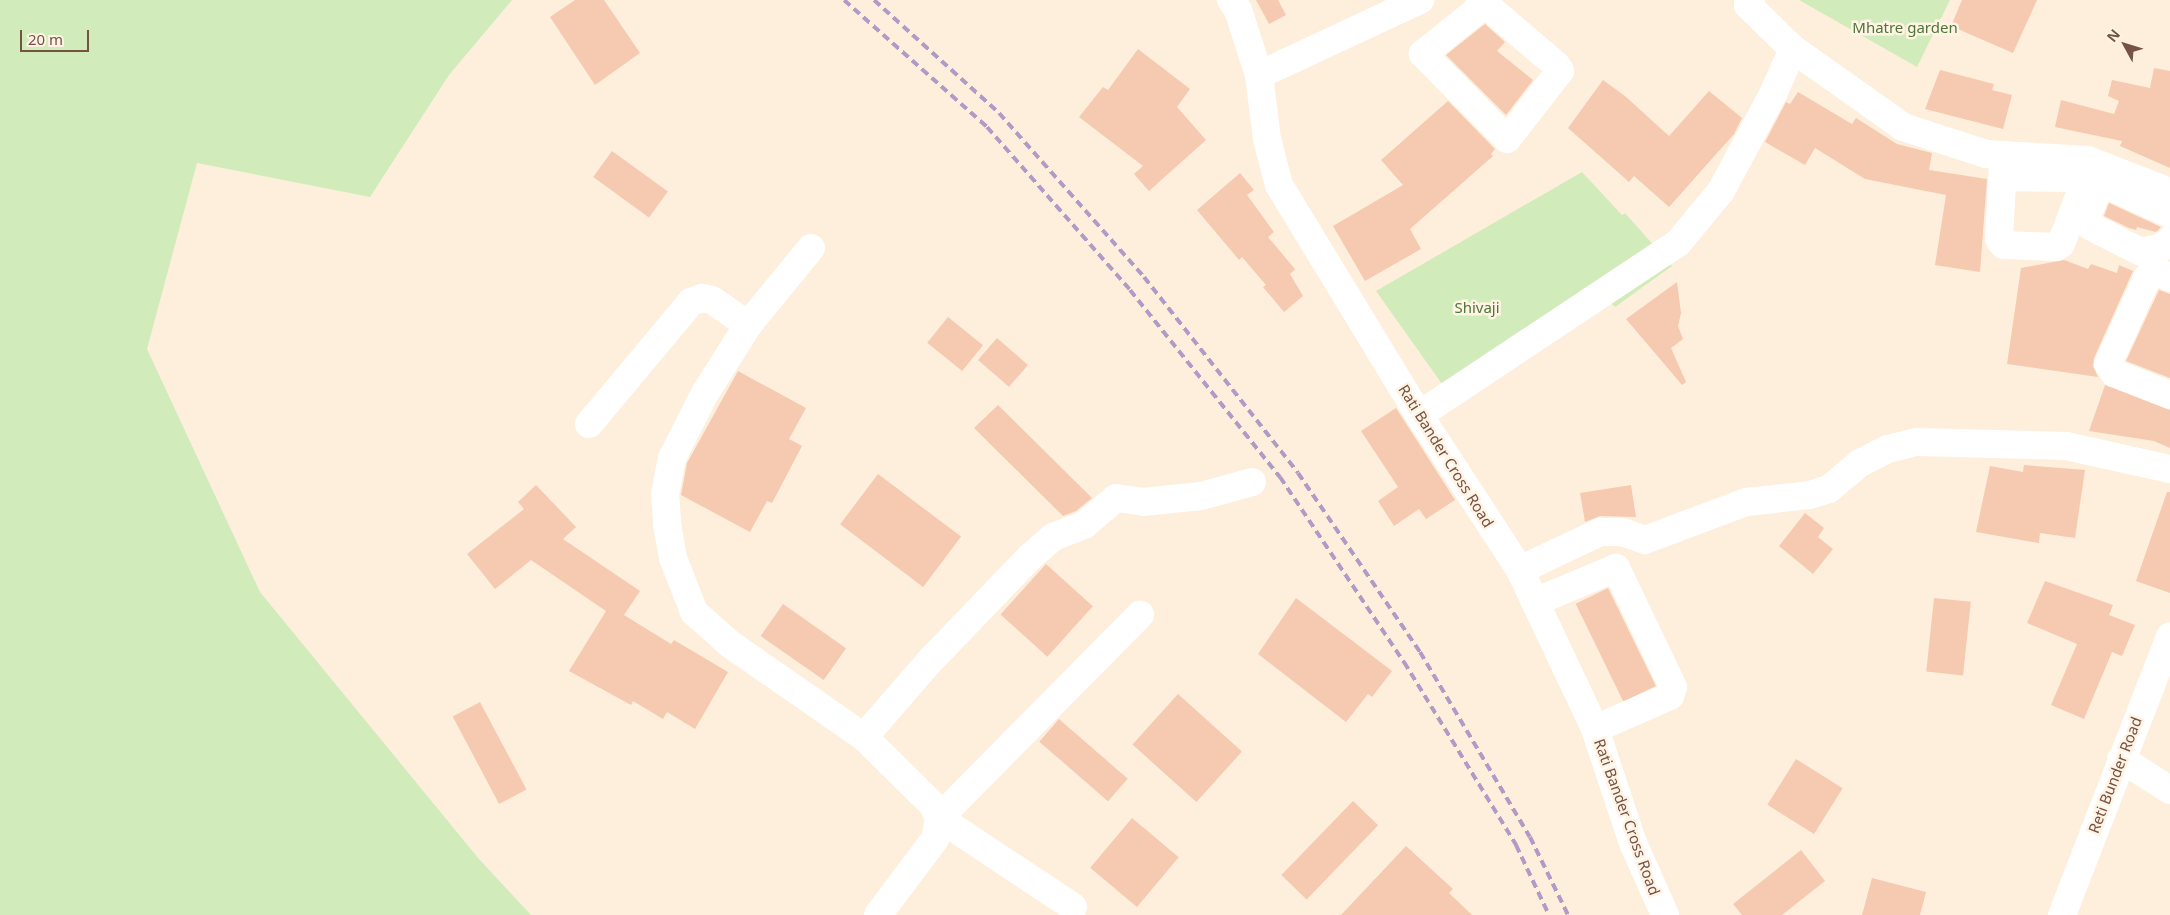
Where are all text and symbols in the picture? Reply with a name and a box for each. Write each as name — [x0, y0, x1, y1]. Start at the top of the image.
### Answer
park label: Mhatre garden — [1852, 19, 1958, 37]
scale bar — [22, 20, 91, 52]
north arrow — [2100, 20, 2150, 70]
text: N — [2102, 25, 2124, 46]
text: 20 m — [28, 29, 63, 49]
park label: Shivaji — [1454, 299, 1500, 317]
street label: Rati Bander Cross Road — [1395, 381, 1497, 531]
street label: Reti Bunder Road — [2085, 714, 2145, 836]
street label: Rati Bander Cross Road — [1590, 736, 1664, 898]

